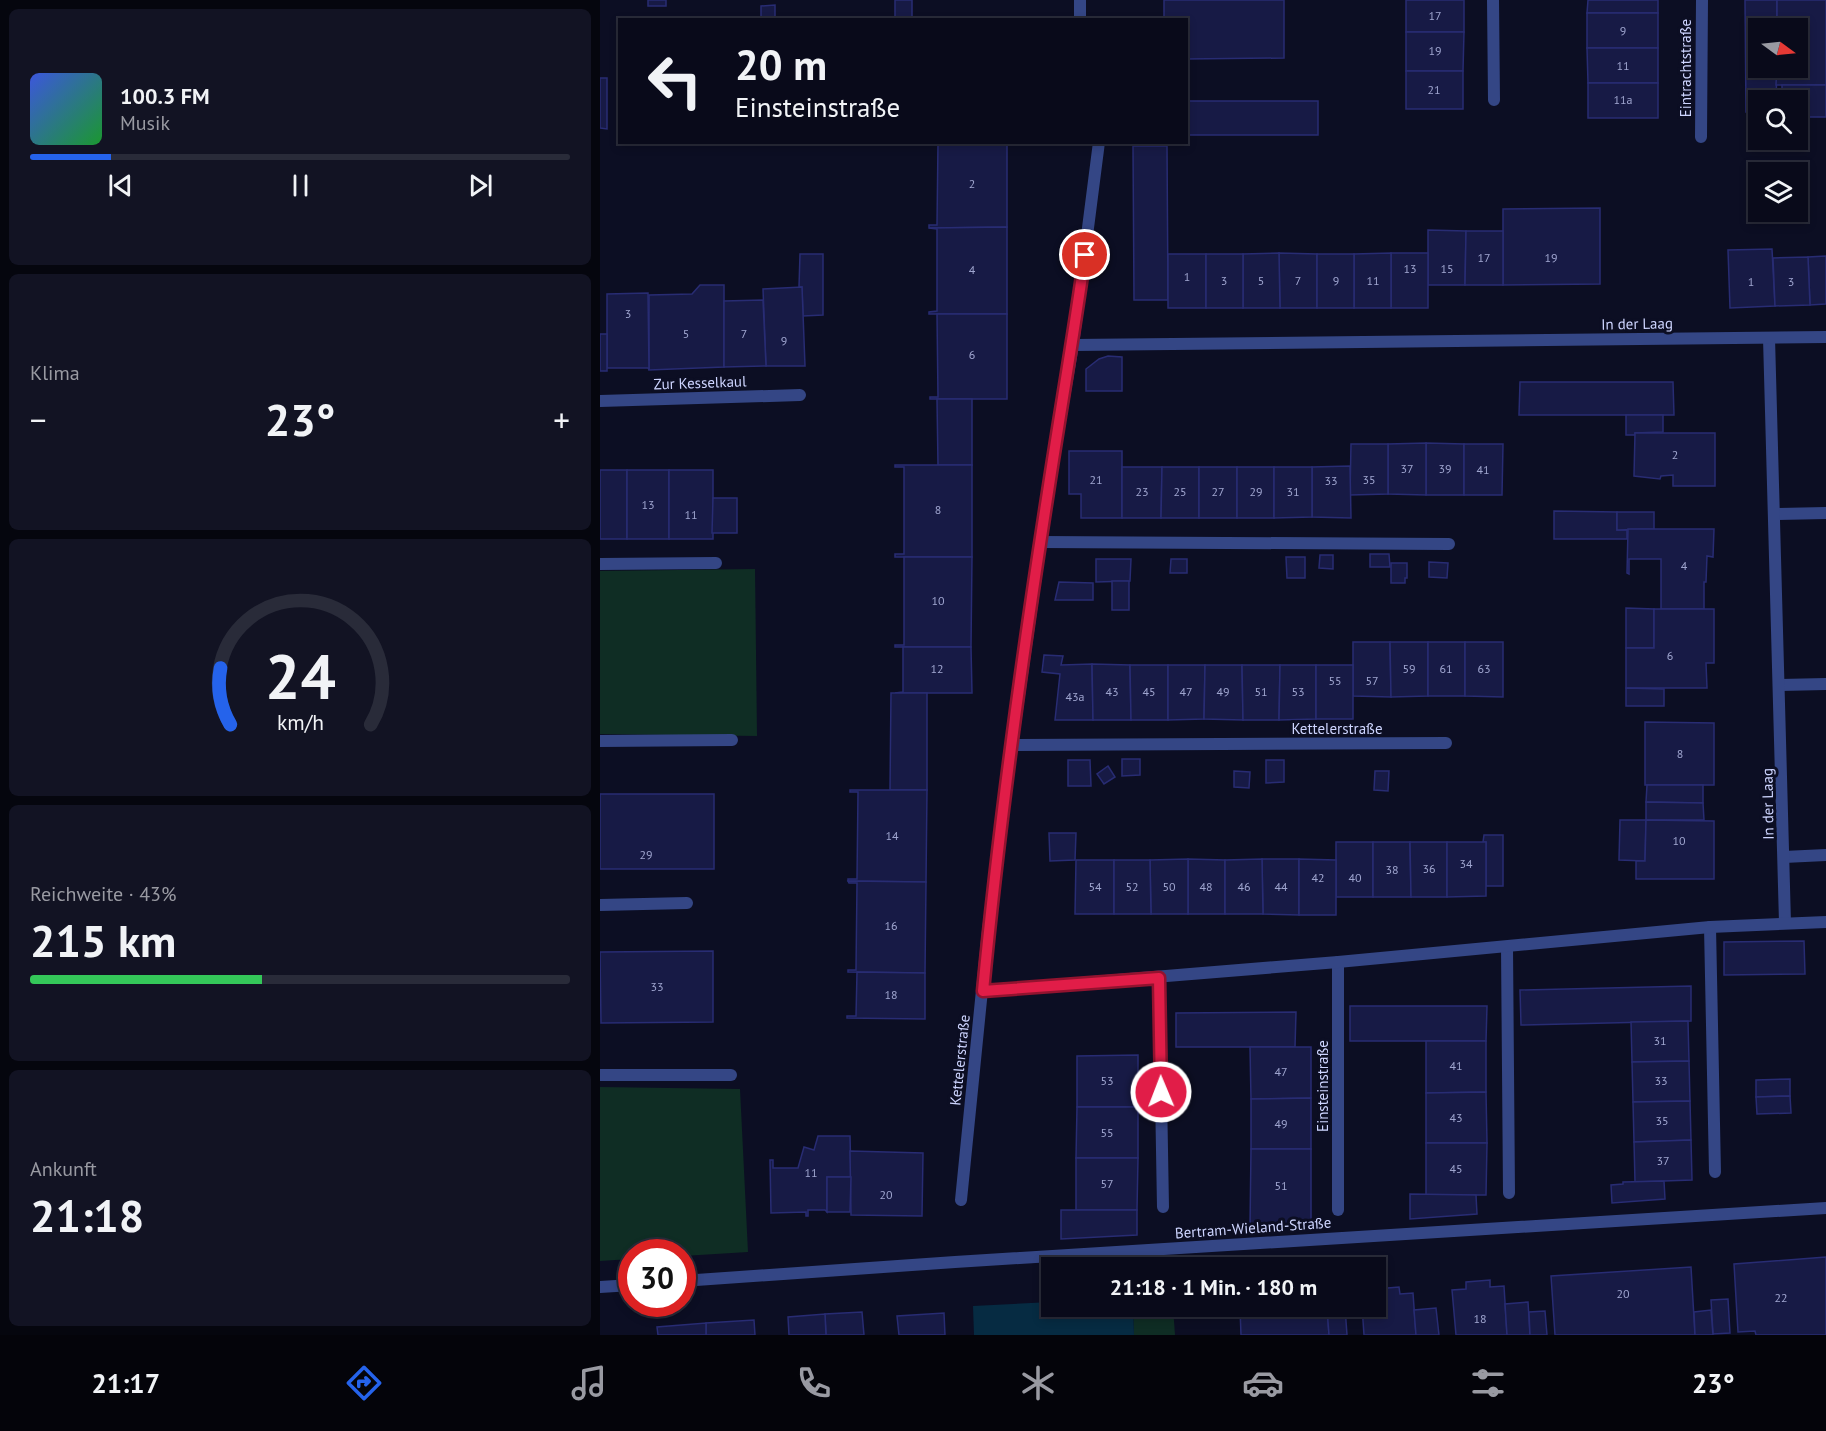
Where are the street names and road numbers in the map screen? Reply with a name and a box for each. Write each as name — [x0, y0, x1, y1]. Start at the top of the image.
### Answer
street label: Eintrachtstraße — [1676, 19, 1695, 117]
street label: In der Laag — [1601, 313, 1673, 334]
street label: Zur Kesselkaul — [653, 371, 747, 394]
street label: Kettelerstraße — [1291, 719, 1383, 738]
street label: In der Laag — [1757, 768, 1778, 840]
street label: Kettelerstraße — [945, 1014, 974, 1106]
street label: Einsteinstraße — [1313, 1040, 1332, 1132]
street label: Bertram-Wieland-Straße — [1174, 1213, 1332, 1242]

